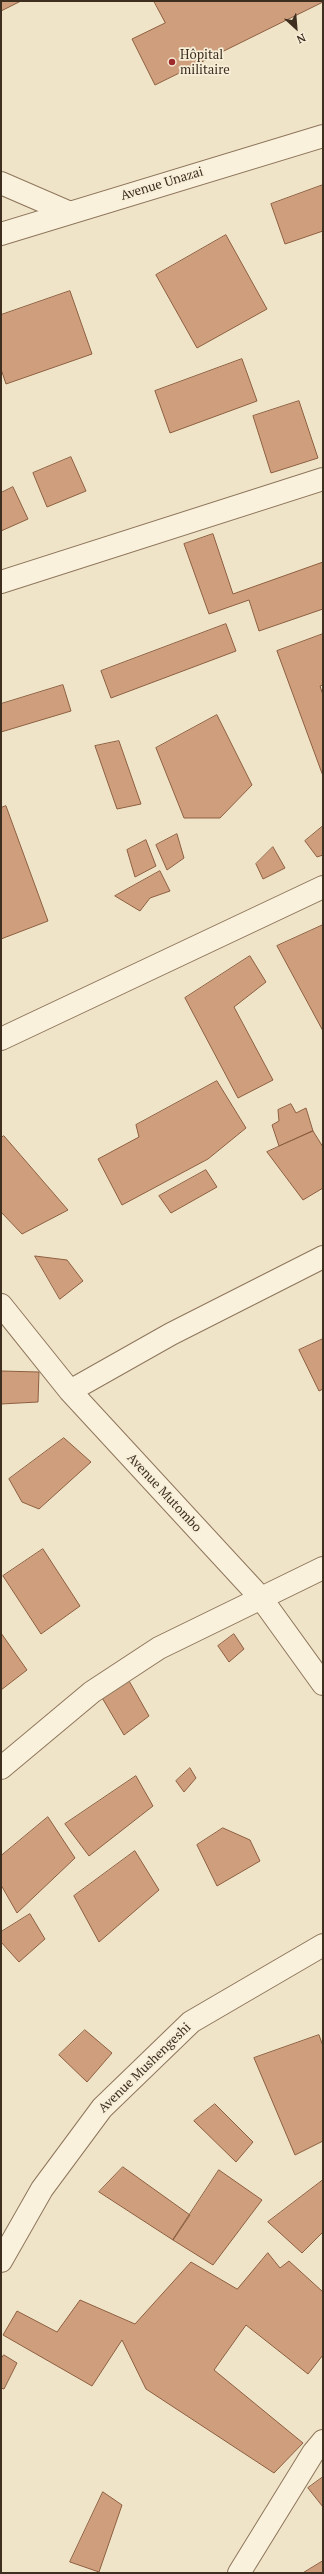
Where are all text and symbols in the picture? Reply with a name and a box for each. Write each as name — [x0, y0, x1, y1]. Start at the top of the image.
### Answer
north arrow — [276, 8, 316, 48]
text: N — [294, 31, 308, 47]
place label: Hôpital militaire — [180, 47, 230, 78]
marker: Hôpital militaire — [167, 57, 177, 67]
street label: Avenue Unazai — [119, 164, 205, 204]
street label: Avenue Mutombo — [124, 1450, 204, 1536]
street label: Avenue Mushengeshi — [96, 2020, 194, 2116]

